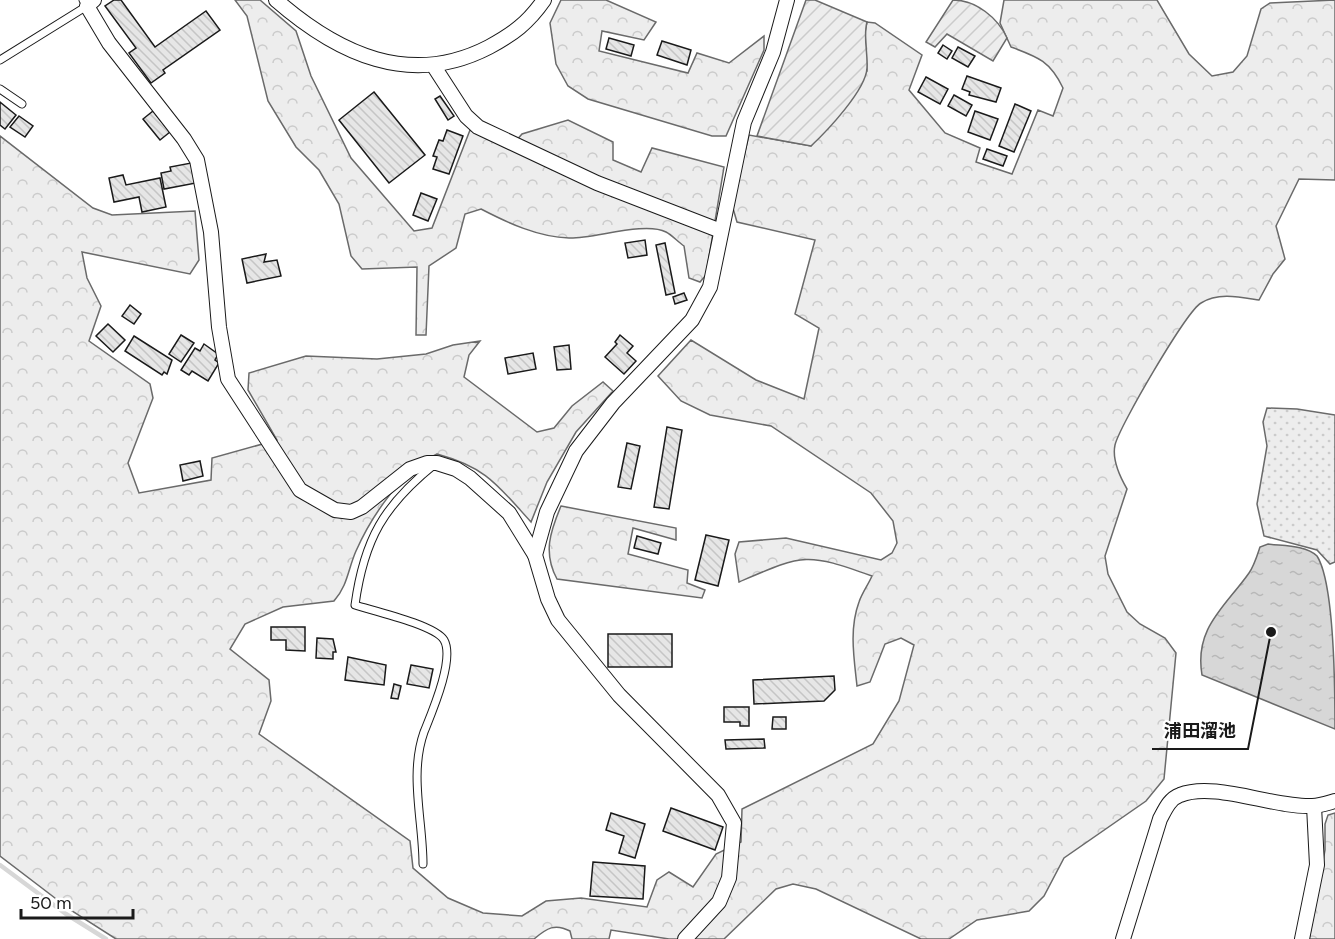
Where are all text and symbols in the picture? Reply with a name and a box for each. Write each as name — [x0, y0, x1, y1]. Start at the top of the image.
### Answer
callout: 浦田溜池 — [1152, 713, 1248, 749]
text: 浦田溜池 — [1164, 720, 1236, 742]
scale bar — [21, 882, 134, 920]
text: 50 m — [30, 892, 72, 914]

